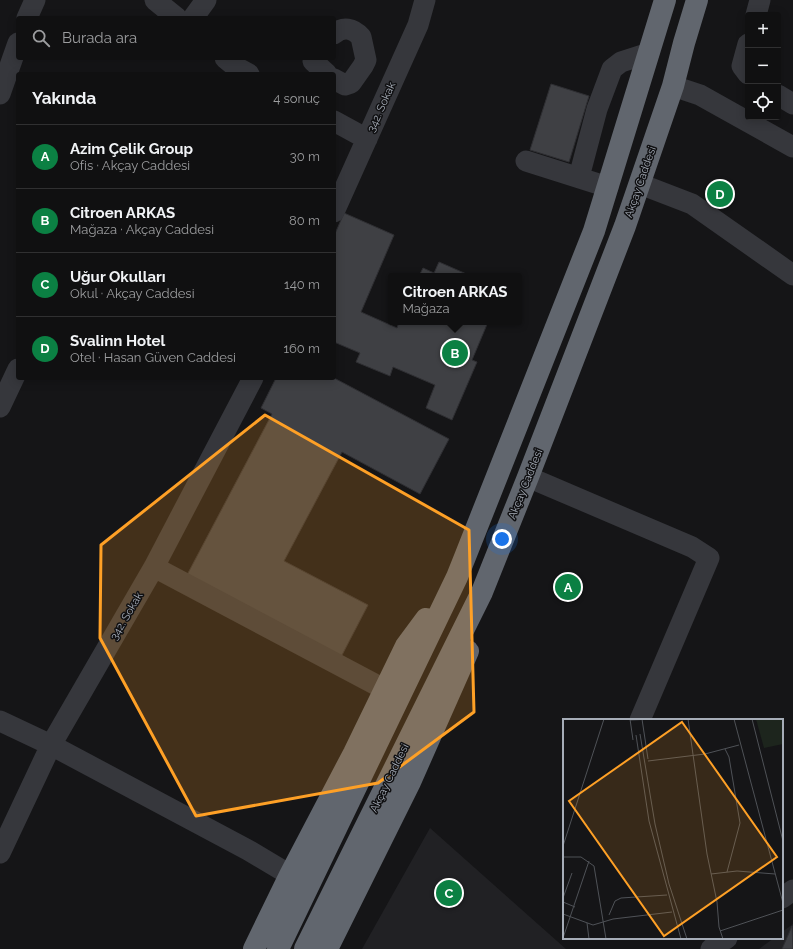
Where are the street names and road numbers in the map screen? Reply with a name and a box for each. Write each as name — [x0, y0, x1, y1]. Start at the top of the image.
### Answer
street label: 342. Sokak — [365, 80, 398, 134]
street label: Akçay Caddesi — [622, 145, 659, 220]
street label: Akçay Caddesi — [505, 447, 545, 521]
street label: 342. Sokak — [107, 590, 145, 643]
street label: Akçay Caddesi — [367, 742, 412, 815]

